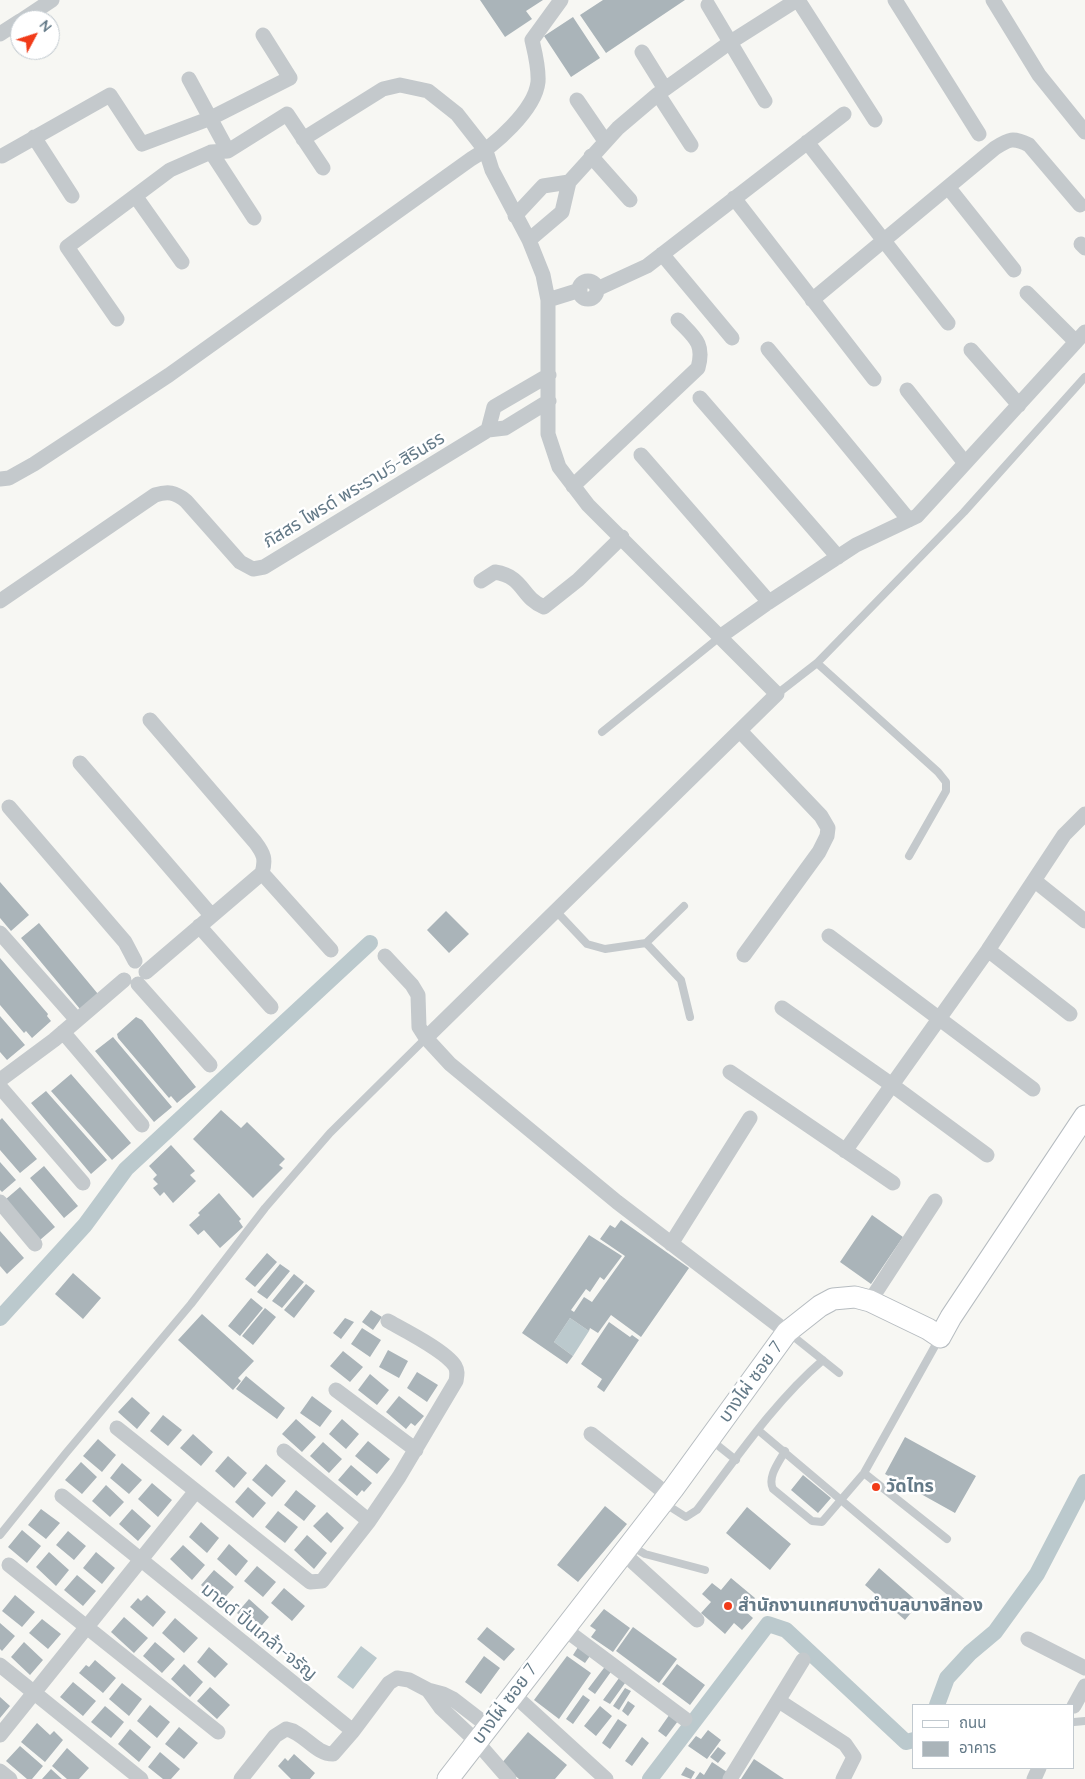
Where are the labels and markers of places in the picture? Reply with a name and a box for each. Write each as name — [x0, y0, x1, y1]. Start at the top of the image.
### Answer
place label: วัดไทร — [886, 1476, 934, 1498]
marker: วัดไทร — [870, 1481, 882, 1493]
place label: สำนักงานเทศบางตำบลบางสีทอง — [738, 1595, 983, 1617]
marker: สำนักงานเทศบางตำบลบางสีทอง — [722, 1600, 734, 1612]

